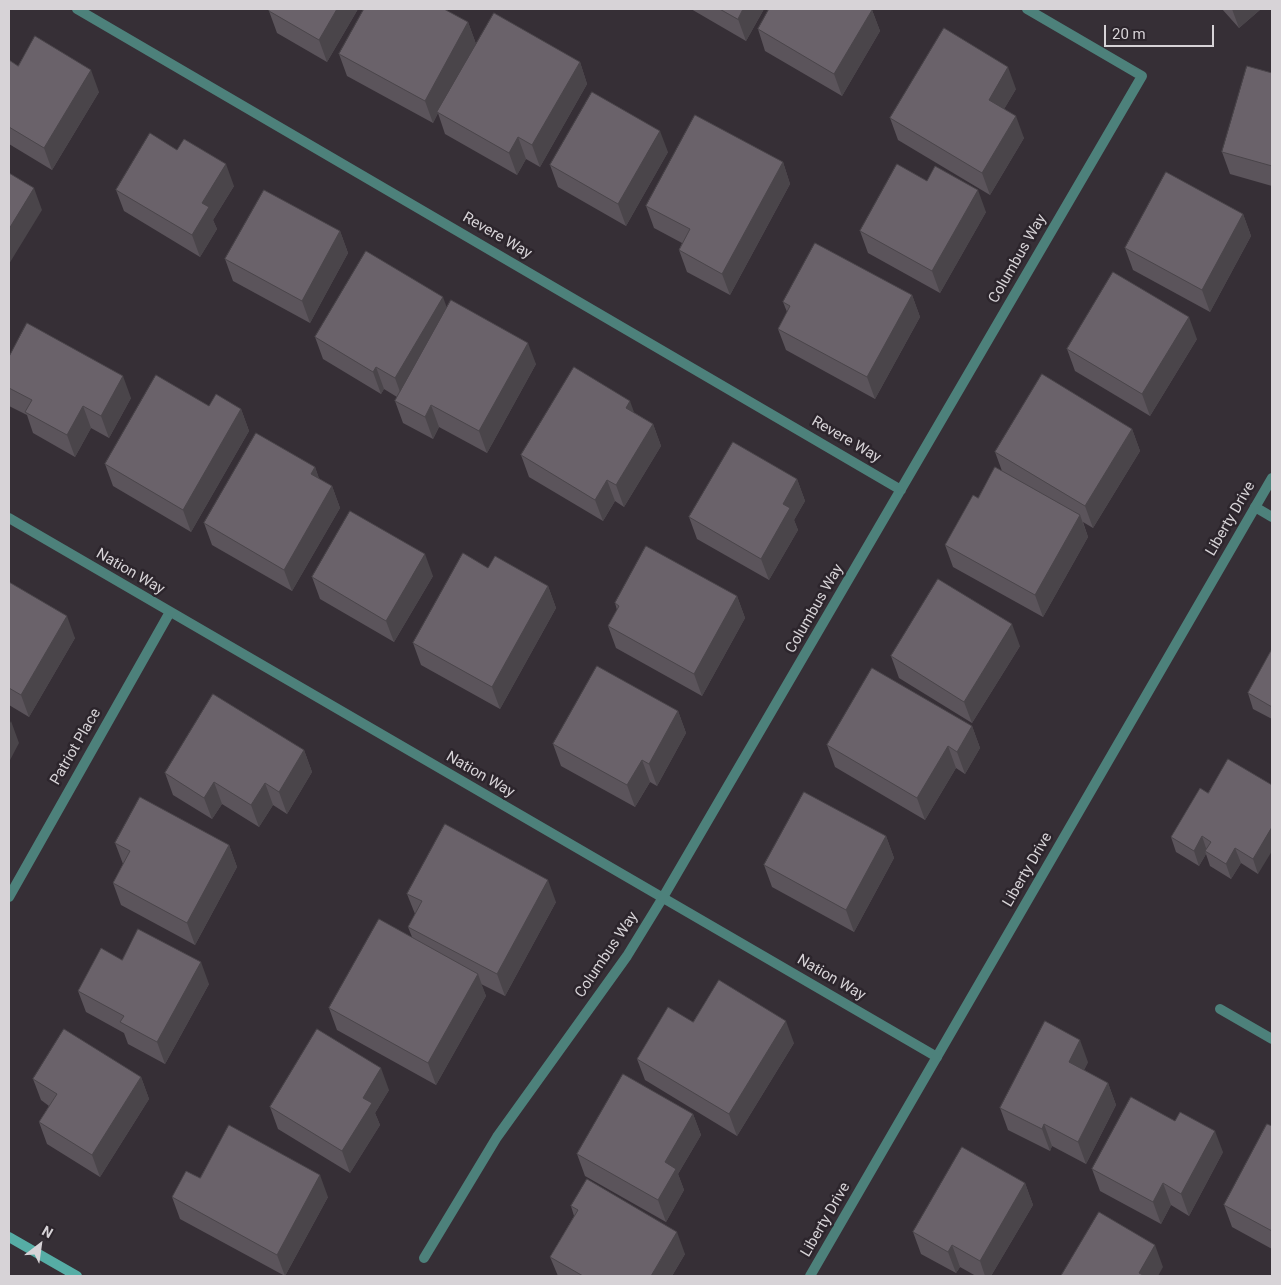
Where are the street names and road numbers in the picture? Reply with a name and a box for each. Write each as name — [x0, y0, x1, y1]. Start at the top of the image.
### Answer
street label: Revere Way — [459, 209, 535, 263]
street label: Columbus Way — [985, 211, 1051, 307]
street label: Revere Way — [808, 413, 884, 467]
street label: Liberty Drive — [1202, 479, 1260, 559]
street label: Nation Way — [93, 545, 167, 599]
street label: Columbus Way — [782, 561, 848, 657]
street label: Patriot Place — [47, 706, 105, 788]
street label: Nation Way — [443, 748, 517, 802]
street label: Liberty Drive — [999, 830, 1057, 910]
street label: Columbus Way — [572, 909, 642, 1001]
street label: Nation Way — [794, 951, 868, 1005]
street label: Liberty Drive — [797, 1180, 855, 1260]

